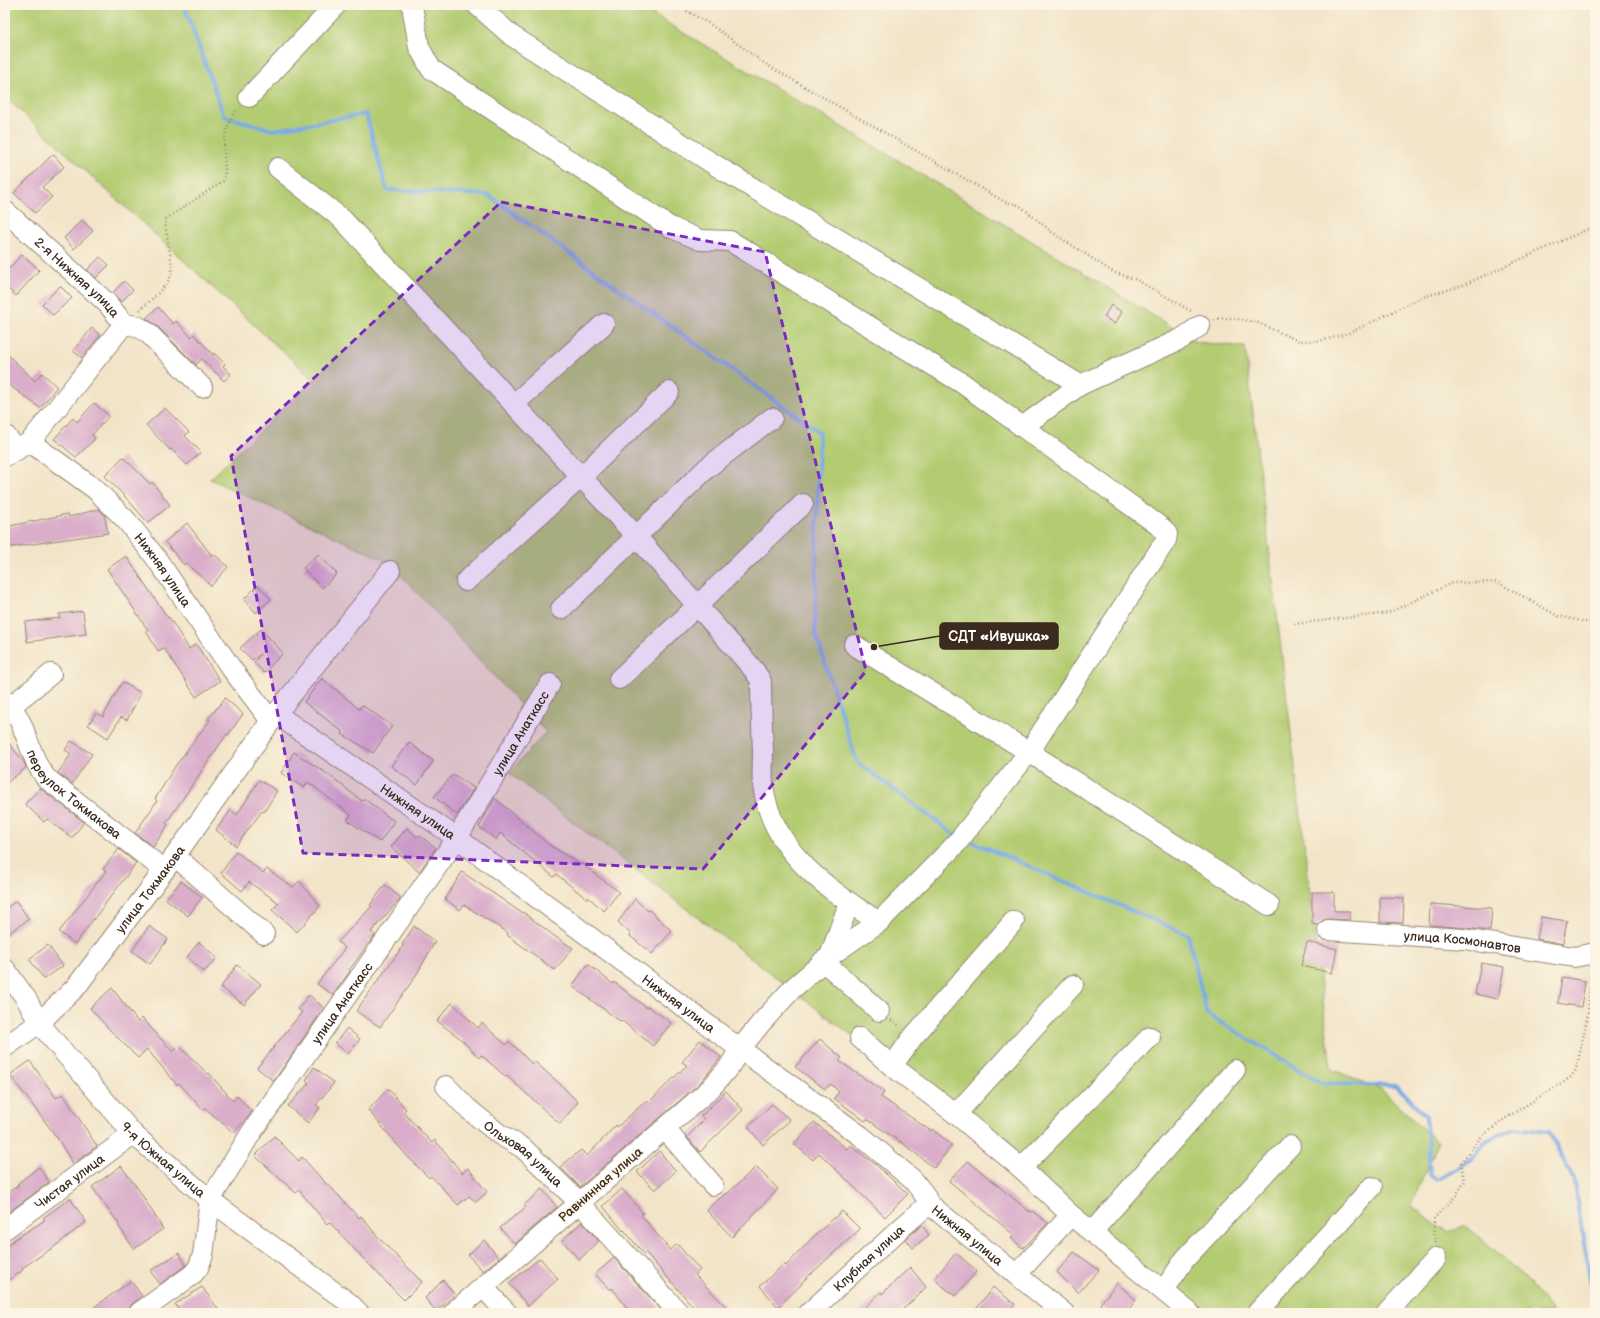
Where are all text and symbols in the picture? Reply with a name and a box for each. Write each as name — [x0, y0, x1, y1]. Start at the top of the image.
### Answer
street label: 2-я Нижняя улица — [31, 234, 123, 321]
street label: Нижняя улица — [130, 530, 194, 611]
callout: СДТ «Ивушка» — [940, 623, 1058, 649]
text: СДТ «Ивушка» — [948, 628, 1050, 645]
street label: улица Анаткасс — [490, 688, 553, 778]
street label: переулок Токмакова — [23, 747, 124, 843]
street label: Нижняя улица — [377, 781, 458, 843]
street label: улица Токмакова — [113, 843, 189, 936]
street label: улица Космонавтов — [1403, 928, 1522, 957]
street label: улица Анаткасс — [309, 959, 377, 1047]
street label: Нижняя улица — [638, 972, 718, 1037]
street label: Ольховая улица — [480, 1118, 566, 1191]
street label: 9-я Южная улица — [117, 1119, 208, 1202]
street label: Равнинная улица — [555, 1144, 646, 1226]
street label: Чистая улица — [32, 1151, 108, 1213]
street label: Нижняя улица — [928, 1202, 1006, 1270]
street label: Клубная улица — [830, 1222, 908, 1295]

